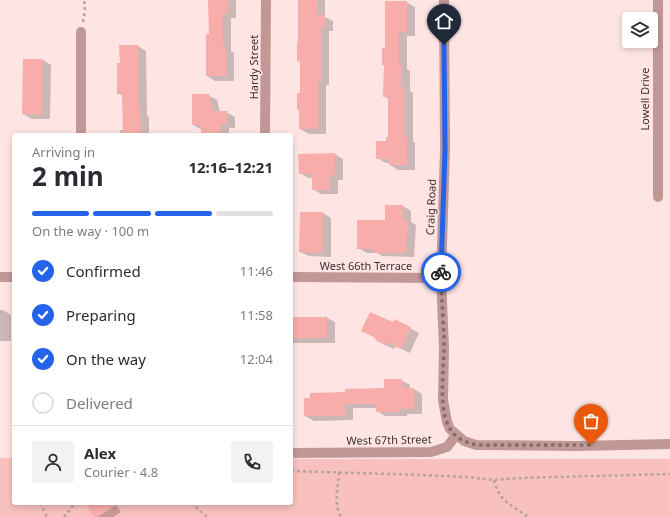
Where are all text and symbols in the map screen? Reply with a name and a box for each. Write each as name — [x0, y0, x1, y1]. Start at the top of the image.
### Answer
pin — [427, 4, 461, 45]
icon: home — [433, 10, 455, 32]
map controls — [622, 12, 658, 48]
button: layers — [622, 12, 658, 48]
street label: Hardy Street — [246, 35, 261, 99]
street label: Lowell Drive — [637, 68, 652, 130]
text: Arriving in — [32, 143, 95, 161]
text: 12:16–12:21 — [188, 157, 273, 177]
text: 2 min — [32, 158, 104, 194]
street label: Craig Road — [422, 179, 439, 235]
text: On the way · 100 m — [32, 222, 149, 240]
courier — [421, 252, 461, 292]
street label: West 66th Terrace — [320, 258, 412, 273]
icon: check — [32, 260, 54, 282]
text: Confirmed — [66, 261, 141, 281]
icon: bike — [430, 261, 452, 283]
text: 11:46 — [240, 262, 273, 280]
icon: check — [32, 304, 54, 326]
text: Preparing — [66, 305, 136, 325]
text: 11:58 — [240, 306, 273, 324]
icon: check — [32, 348, 54, 370]
text: On the way — [66, 349, 146, 369]
text: 12:04 — [240, 350, 273, 368]
text: Delivered — [66, 393, 133, 413]
pin — [574, 404, 608, 445]
icon: bag — [580, 410, 602, 432]
street label: West 67th Street — [346, 431, 432, 448]
button: person — [32, 441, 74, 483]
button: phone — [231, 441, 273, 483]
text: Alex — [84, 443, 116, 463]
text: Courier · 4.8 — [84, 463, 158, 481]

